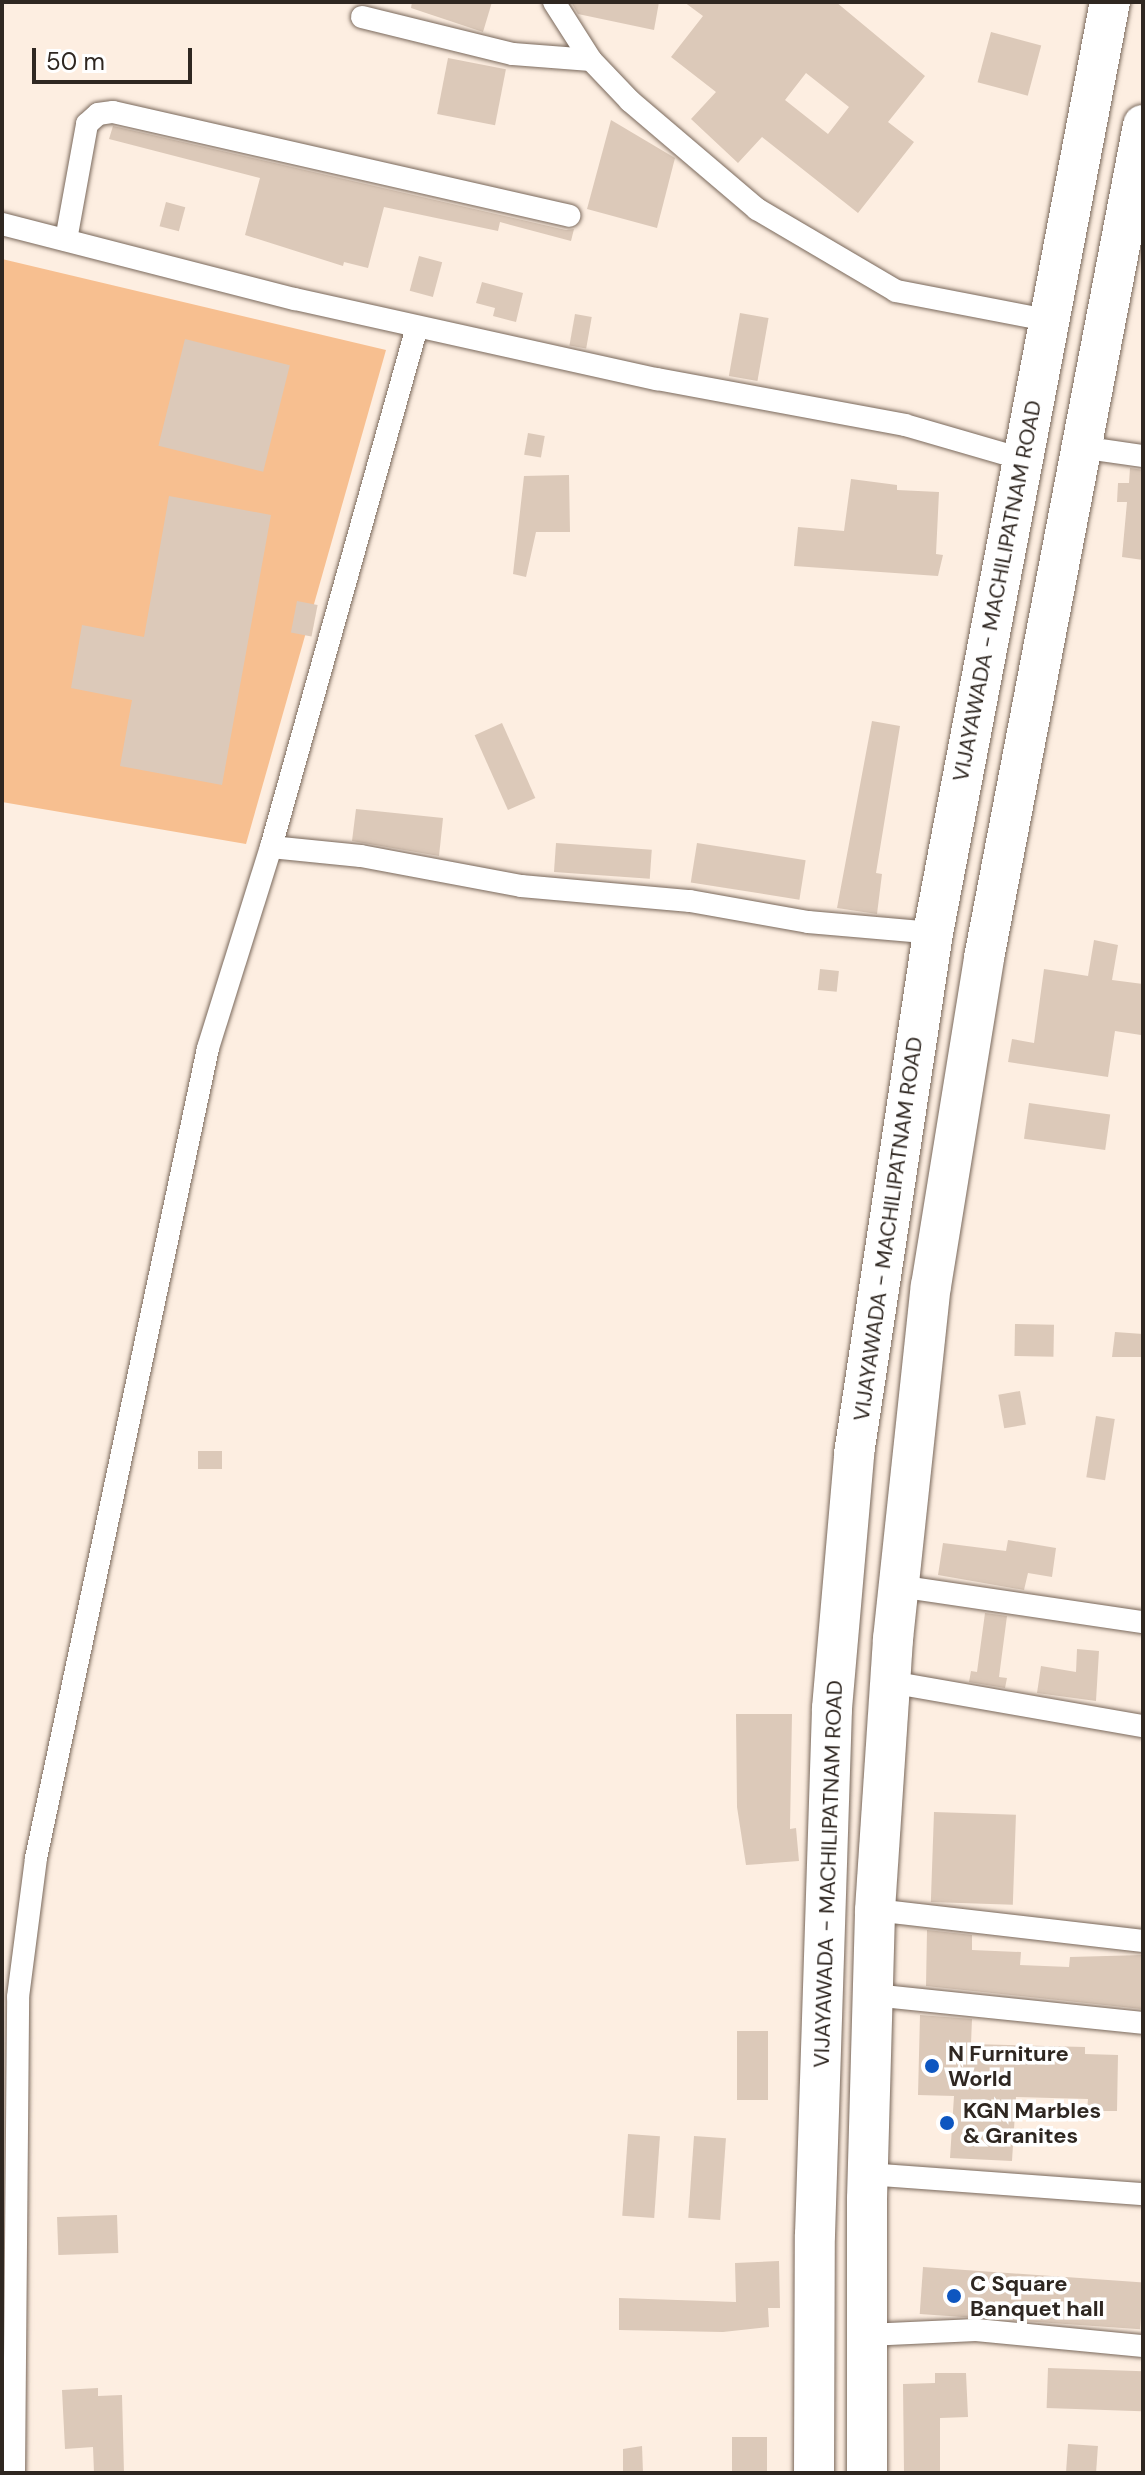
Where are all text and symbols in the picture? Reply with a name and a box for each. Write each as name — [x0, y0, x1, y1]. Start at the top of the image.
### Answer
scale bar — [36, 32, 196, 82]
text: 50 m — [46, 46, 105, 77]
street label: VIJAYAWADA - MACHILIPATNAM ROAD — [947, 398, 1047, 784]
street label: VIJAYAWADA - MACHILIPATNAM ROAD — [848, 1035, 928, 1423]
street label: VIJAYAWADA - MACHILIPATNAM ROAD — [808, 1680, 848, 2068]
place label: N Furniture World — [948, 2040, 1069, 2092]
marker: N Furniture World — [923, 2057, 941, 2075]
place label: KGN Marbles & Granites — [963, 2097, 1101, 2148]
marker: KGN Marbles & Granites — [938, 2114, 956, 2132]
place label: C Square Banquet hall — [970, 2270, 1104, 2322]
marker: C Square Banquet hall — [945, 2287, 963, 2305]

